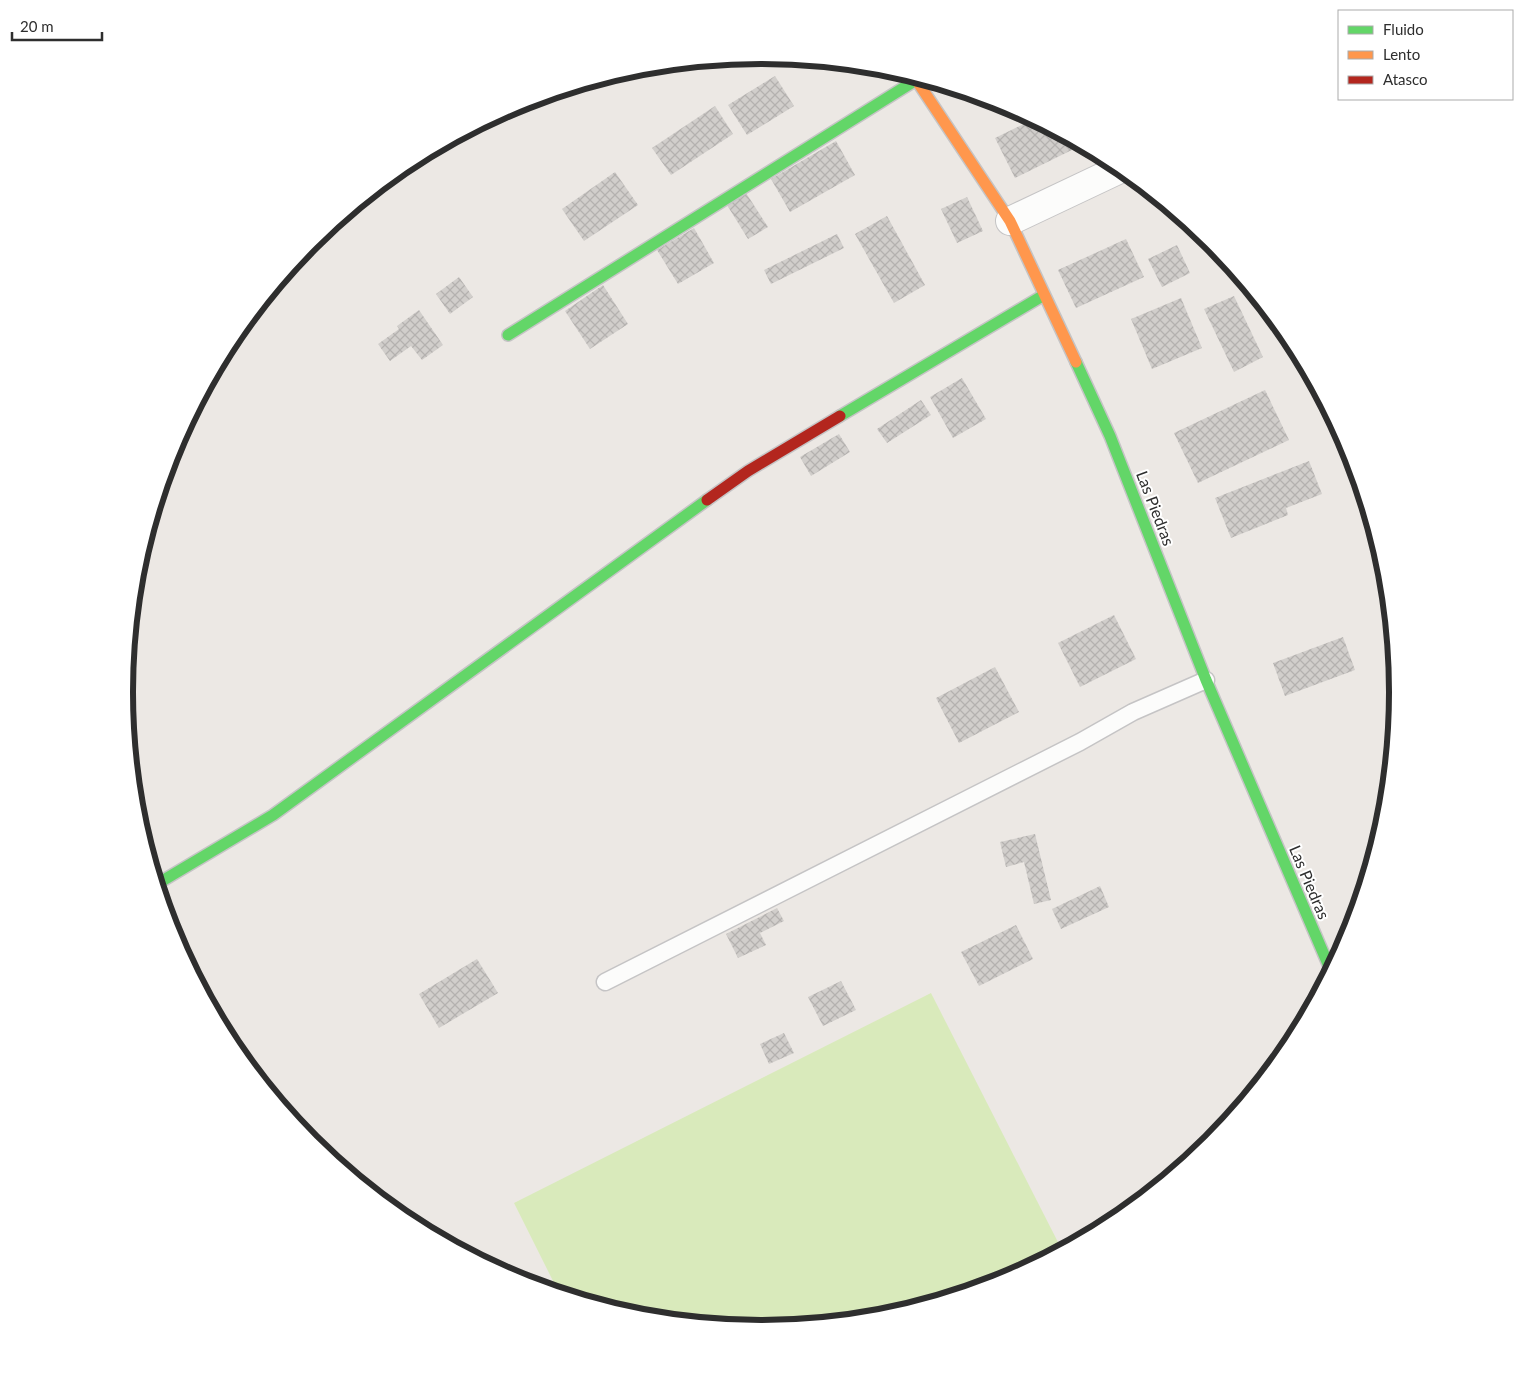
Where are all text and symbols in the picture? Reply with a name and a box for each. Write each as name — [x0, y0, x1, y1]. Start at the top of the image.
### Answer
scale bar — [12, 10, 102, 42]
legend — [1338, 10, 1513, 100]
text: 20 m — [20, 17, 54, 35]
text: Fluido — [1383, 20, 1424, 38]
text: Lento — [1383, 45, 1420, 63]
text: Atasco — [1383, 70, 1428, 88]
street label: Las Piedras — [1133, 468, 1179, 548]
street label: Las Piedras — [1286, 842, 1334, 922]

